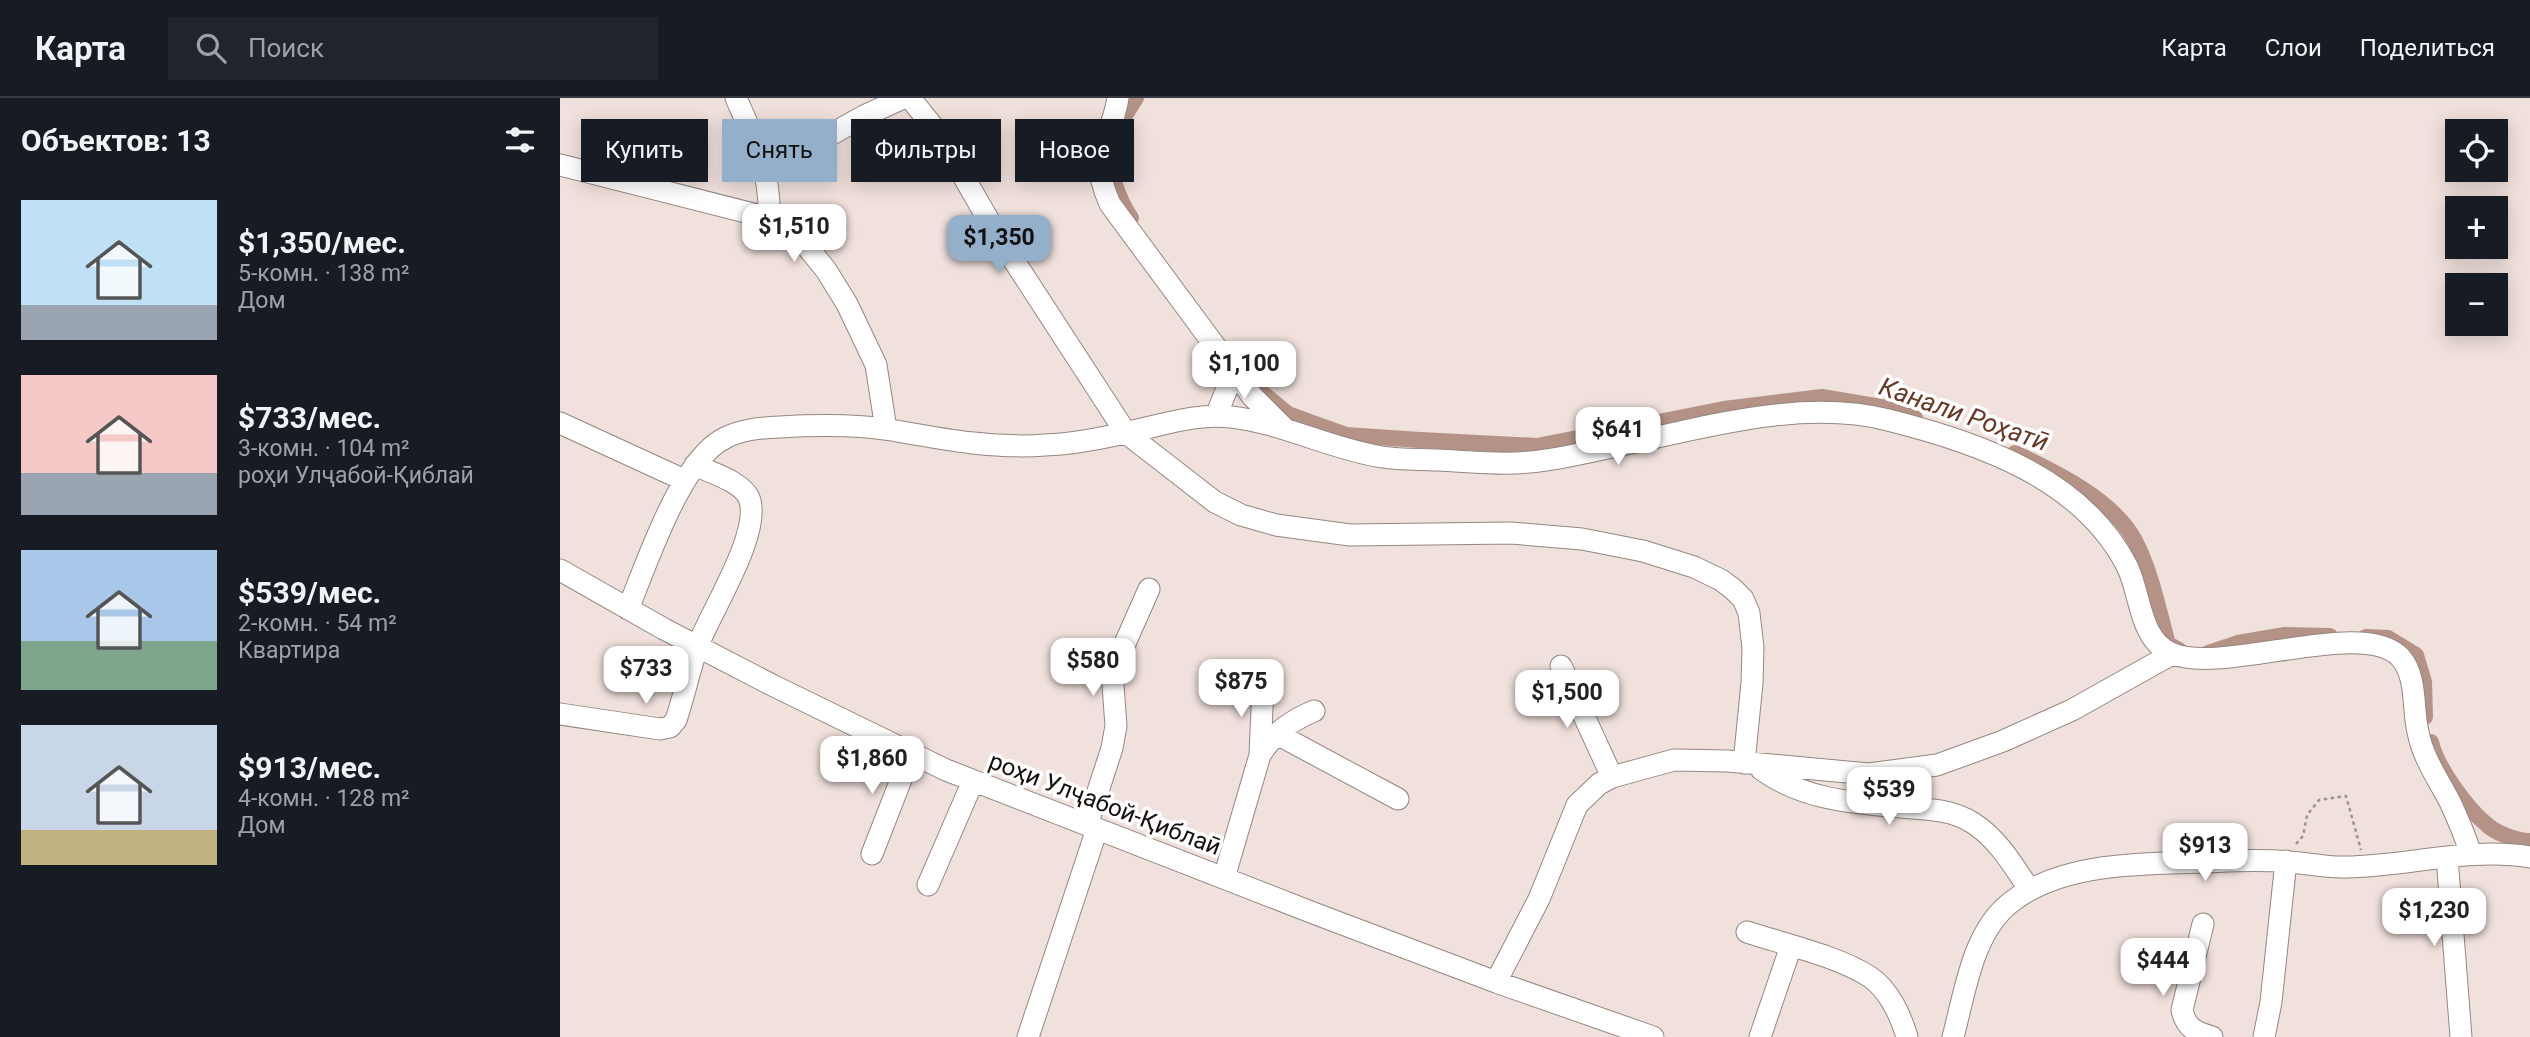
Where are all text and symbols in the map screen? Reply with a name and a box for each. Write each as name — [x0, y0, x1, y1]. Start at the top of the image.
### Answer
search box — [168, 17, 658, 80]
text: Карта — [35, 29, 126, 68]
icon: search — [192, 29, 230, 67]
text: Поиск — [248, 33, 324, 63]
text: Карта — [2161, 34, 2227, 62]
text: Слои — [2265, 34, 2322, 62]
text: Поделиться — [2360, 34, 2495, 62]
chip: Купить — [581, 119, 708, 182]
chip: Снять — [722, 119, 837, 182]
chip: Фильтры — [851, 119, 1001, 182]
chip: Новое — [1015, 119, 1134, 182]
map controls — [2445, 119, 2508, 336]
button: locate — [2445, 119, 2508, 182]
icon: filters — [501, 121, 539, 159]
text: Объектов: 13 — [21, 123, 211, 158]
button: + — [2445, 196, 2508, 259]
pin: $1,510 — [737, 204, 851, 264]
text: $1,510 — [758, 213, 830, 240]
pin: $1,350 — [942, 216, 1056, 275]
text: $1,350 — [963, 224, 1035, 251]
text: $1,350/мес. — [238, 225, 406, 260]
icon: home — [77, 228, 161, 312]
text: 5-комн. · 138 m² — [238, 260, 410, 287]
button: − — [2445, 273, 2508, 336]
text: Дом — [238, 287, 285, 314]
pin: $1,100 — [1187, 342, 1301, 401]
text: $1,100 — [1208, 350, 1280, 377]
water label: Канали Роҳатӣ — [1875, 371, 2053, 457]
text: $733/мес. — [238, 400, 381, 435]
icon: home — [77, 403, 161, 487]
pin: $641 — [1577, 408, 1659, 467]
text: $641 — [1592, 416, 1644, 443]
text: 3-комн. · 104 m² — [238, 435, 410, 462]
text: роҳи Улҷабой-Қиблаӣ — [238, 462, 474, 489]
text: $539/мес. — [238, 575, 381, 610]
icon: home — [77, 578, 161, 662]
text: 2-комн. · 54 m² — [238, 610, 397, 637]
text: Квартира — [238, 637, 340, 664]
pin: $580 — [1052, 638, 1134, 698]
pin: $733 — [605, 646, 687, 706]
text: $580 — [1067, 647, 1119, 674]
text: $733 — [620, 655, 672, 682]
pin: $875 — [1200, 660, 1282, 719]
text: $875 — [1215, 668, 1267, 695]
pin: $1,500 — [1510, 670, 1624, 730]
text: $1,500 — [1531, 679, 1603, 706]
pin: $1,860 — [815, 736, 929, 796]
text: $1,860 — [836, 745, 908, 772]
street label: роҳи Улҷабой-Қиблаӣ — [985, 747, 1225, 861]
text: $913/мес. — [238, 750, 381, 785]
icon: home — [77, 753, 161, 837]
pin: $539 — [1848, 768, 1930, 827]
text: $539 — [1863, 776, 1915, 803]
text: 4-комн. · 128 m² — [238, 785, 410, 812]
text: Дом — [238, 812, 285, 839]
pin: $913 — [2164, 824, 2246, 883]
text: $913 — [2179, 832, 2231, 859]
pin: $1,230 — [2377, 888, 2491, 948]
text: $1,230 — [2398, 897, 2470, 924]
pin: $444 — [2122, 939, 2204, 998]
text: $444 — [2137, 947, 2189, 974]

